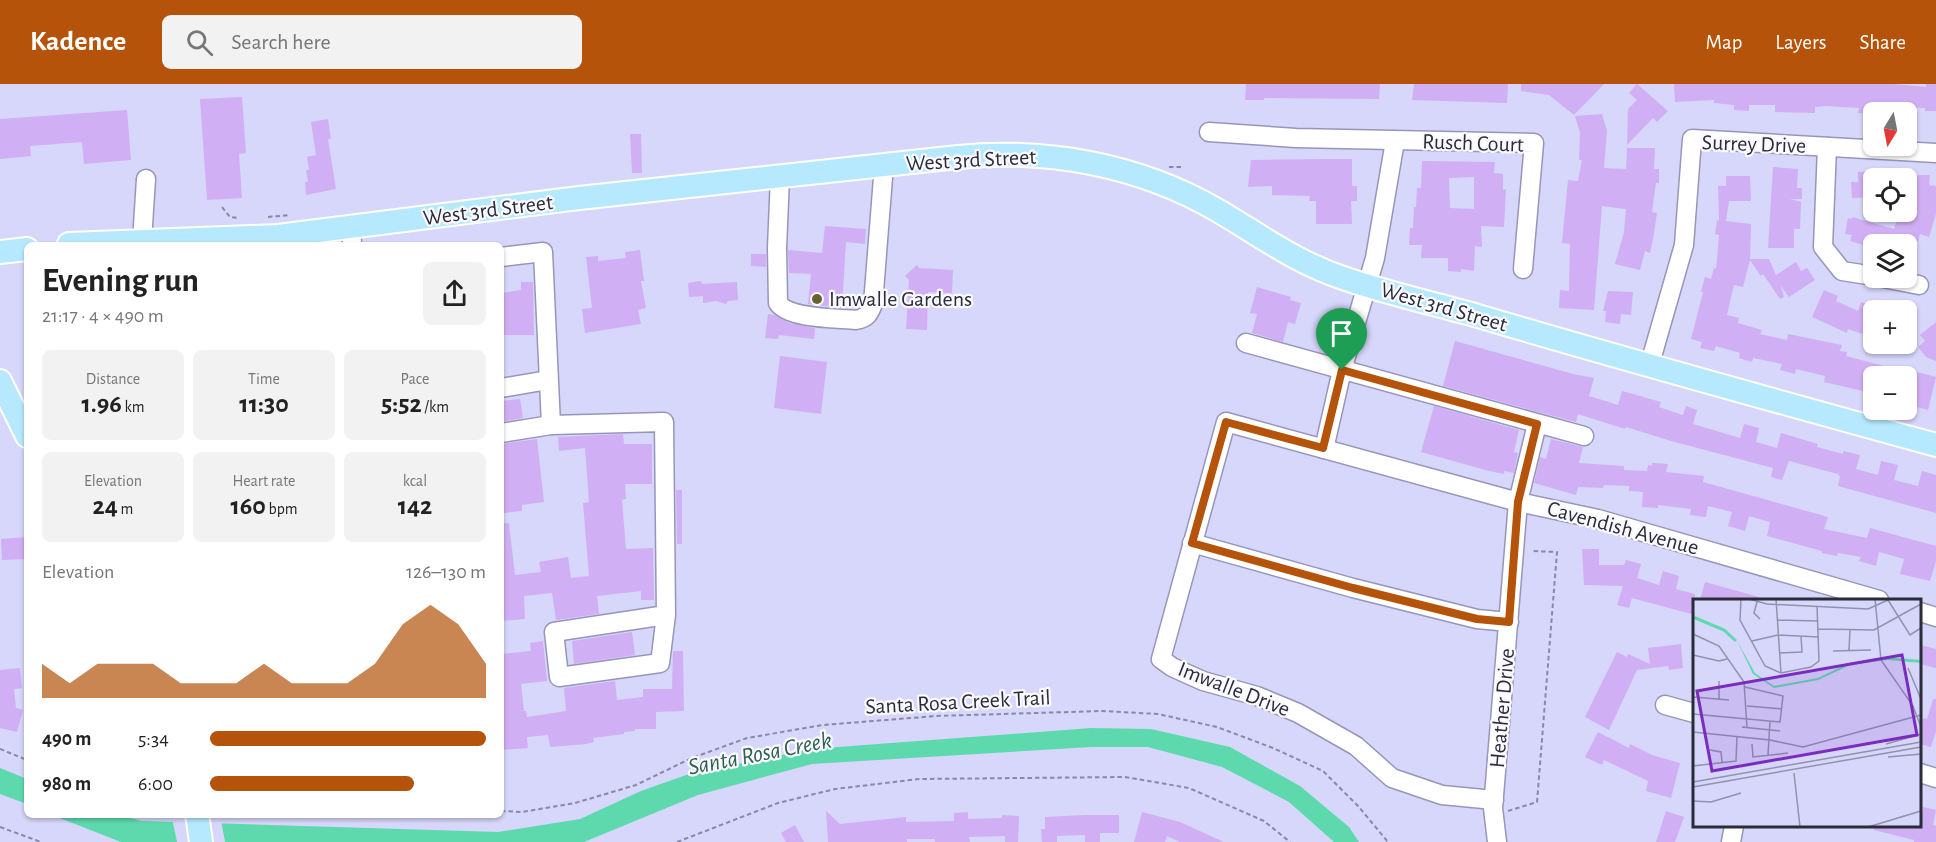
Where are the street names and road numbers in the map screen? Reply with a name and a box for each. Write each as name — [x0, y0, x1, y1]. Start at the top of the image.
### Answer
street label: Rusch Court — [1422, 130, 1524, 156]
street label: Surrey Drive — [1701, 131, 1807, 157]
street label: West 3rd Street — [905, 146, 1037, 174]
street label: West 3rd Street — [422, 191, 554, 229]
street label: West 3rd Street — [1378, 278, 1510, 336]
street label: Cavendish Avenue — [1545, 497, 1701, 559]
street label: Heather Drive — [1486, 647, 1518, 769]
street label: Imwalle Drive — [1175, 658, 1293, 720]
street label: Santa Rosa Creek Trail — [865, 686, 1051, 718]

